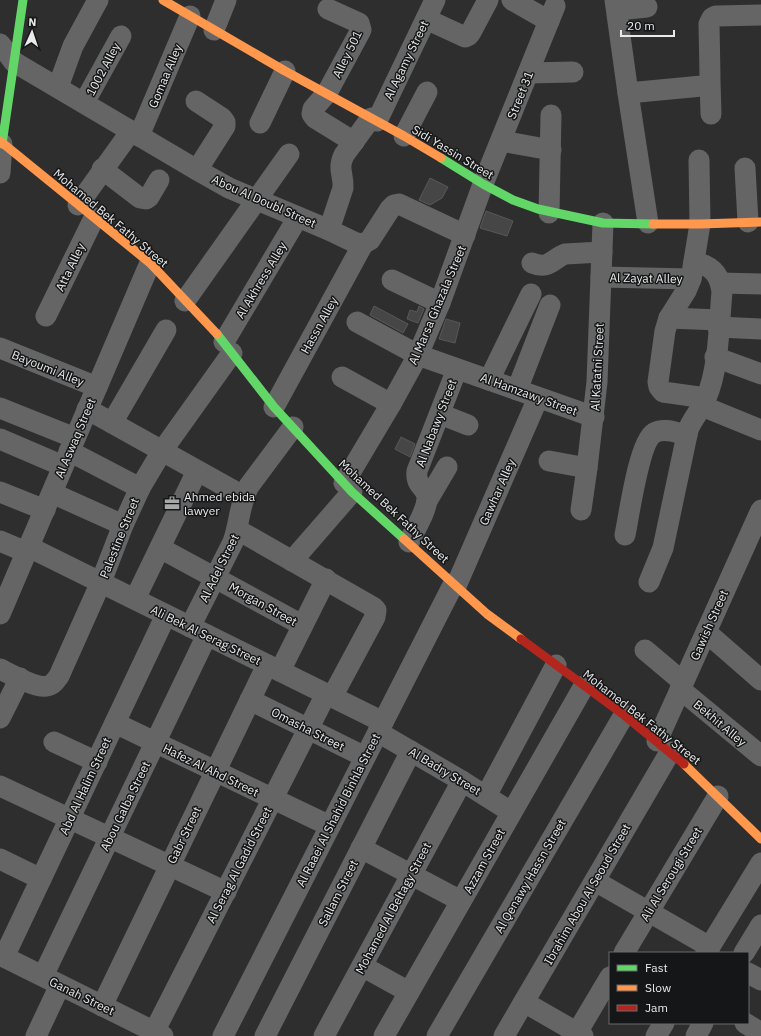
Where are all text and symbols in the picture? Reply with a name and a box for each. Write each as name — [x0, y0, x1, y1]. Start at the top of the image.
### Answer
north arrow — [12, 12, 52, 52]
scale bar — [621, 12, 674, 38]
text: N — [28, 15, 37, 29]
street label: Al Agamy Street — [380, 18, 432, 102]
text: 20 m — [627, 18, 655, 33]
street label: Alley 501 — [329, 28, 365, 80]
street label: 1002 Alley — [83, 40, 123, 98]
street label: Gomaa Alley — [145, 42, 185, 110]
street label: Street 31 — [504, 69, 536, 121]
street label: Sidi Yassin Street — [409, 122, 497, 182]
street label: Mohamed Bek Fathy Street — [50, 166, 172, 270]
street label: Abou Al Doubl Street — [210, 171, 318, 231]
street label: Al Akhress Alley — [232, 239, 290, 321]
street label: Atta Alley — [52, 240, 88, 294]
street label: Al Marsa Ghazala Street — [405, 243, 469, 367]
street label: Al Zayat Alley — [609, 270, 683, 286]
street label: Hassn Alley — [297, 294, 341, 356]
street label: Al Katatni Street — [587, 323, 607, 411]
street label: Bayoumi Alley — [10, 347, 86, 389]
street label: Al Hamzawy Street — [478, 369, 580, 419]
street label: Al Nabawy Street — [412, 377, 460, 469]
street label: Al Aswaq Street — [51, 396, 99, 480]
street label: Mohamed Bek Fathy Street — [336, 456, 452, 566]
street label: Gawhar Alley — [476, 456, 518, 528]
place label: Ahmed ebida lawyer — [184, 489, 256, 518]
office icon: Ahmed ebida lawyer — [163, 494, 181, 512]
street label: Palestine Street — [96, 496, 142, 580]
street label: Al Adel Street — [196, 531, 242, 605]
street label: Morgan Street — [226, 579, 300, 629]
street label: Gawish Street — [687, 588, 731, 662]
street label: Ali Bek Al Serag Street — [149, 602, 263, 668]
street label: Mohamed Bek Fathy Street — [580, 666, 704, 768]
street label: Bekhit Alley — [691, 697, 749, 749]
street label: Omasha Street — [269, 704, 347, 754]
street label: Al Raaei Al Shahid Binhla Street — [293, 731, 383, 889]
street label: Abd Al Halim Street — [56, 735, 114, 837]
street label: Hafez Al Ahd Street — [161, 740, 261, 800]
street label: Al Badry Street — [406, 744, 484, 798]
street label: Abou Galba Street — [97, 759, 153, 853]
street label: Gabr Street — [164, 804, 204, 866]
street label: Al Serag Al Gadid Street — [203, 804, 275, 926]
street label: Al Qenawy Hassn Street — [491, 816, 569, 936]
street label: Ibrahim Abou Al Seoud Street — [540, 821, 634, 967]
street label: Ali Al Serougi Street — [637, 824, 705, 924]
street label: Azzam Street — [460, 826, 508, 896]
street label: Mohamed Al Beltagy Street — [352, 840, 434, 976]
street label: Sallam Street — [315, 857, 361, 929]
legend — [609, 952, 749, 1024]
text: Fast — [645, 960, 668, 975]
street label: Ganah Street — [47, 974, 117, 1018]
text: Slow — [645, 980, 671, 995]
text: Jam — [645, 1000, 668, 1015]

